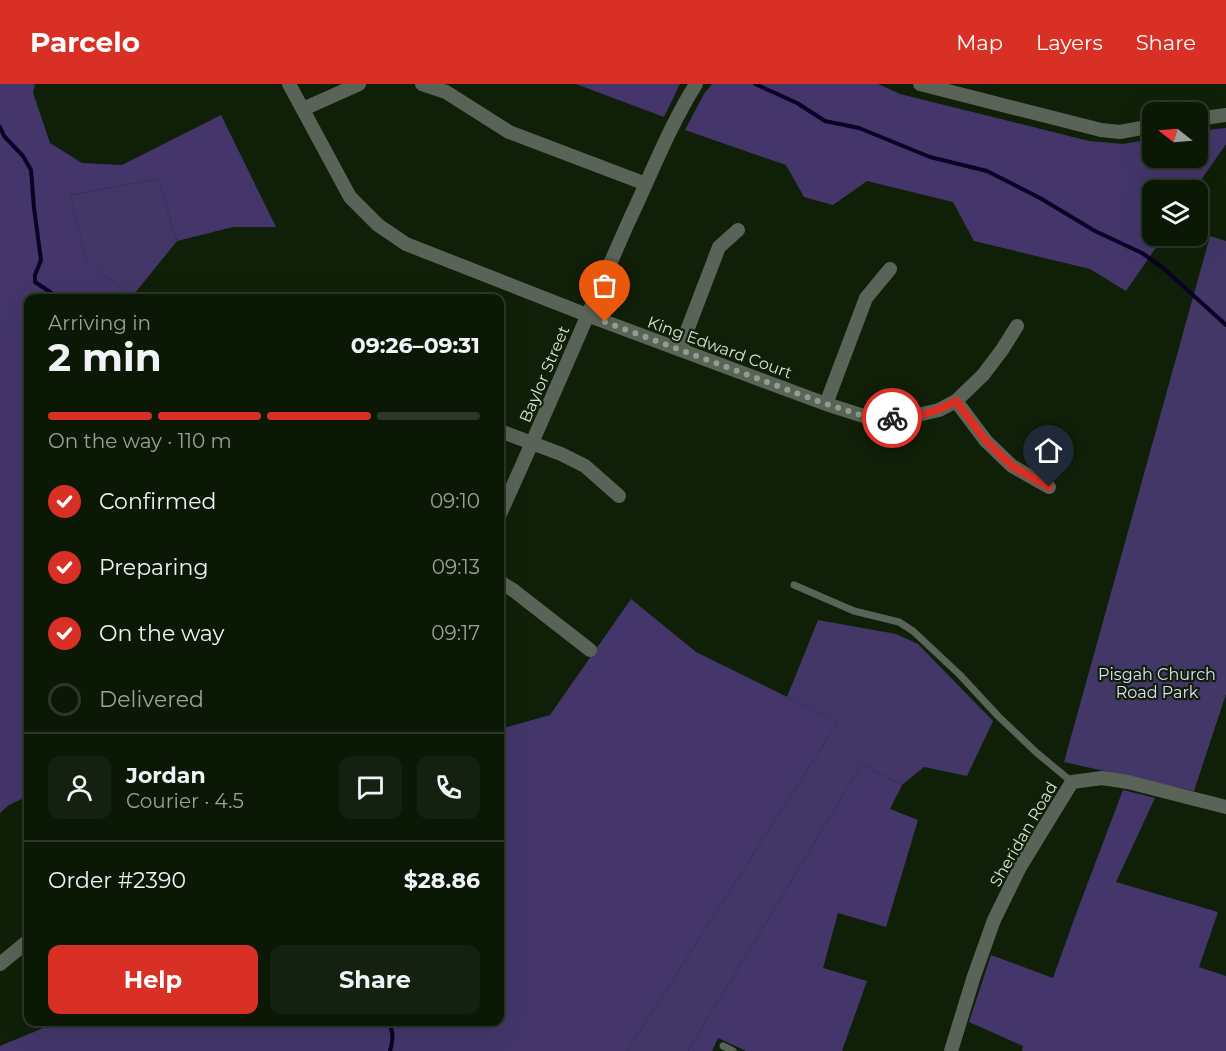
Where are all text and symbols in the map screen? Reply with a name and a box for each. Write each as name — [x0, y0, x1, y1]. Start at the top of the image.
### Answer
text: Parcelo — [30, 25, 140, 59]
text: Map — [956, 30, 1003, 55]
text: Layers — [1036, 30, 1103, 55]
text: Share — [1136, 30, 1196, 55]
north arrow — [1142, 102, 1208, 168]
map controls — [1142, 102, 1208, 246]
button: layers — [1142, 180, 1208, 246]
pin — [579, 260, 630, 322]
icon: bag — [588, 269, 621, 302]
text: Arriving in — [48, 311, 151, 335]
street label: King Edward Court — [645, 312, 795, 383]
street label: Baylor Street — [516, 323, 574, 425]
text: 09:26–09:31 — [351, 332, 480, 359]
text: 2 min — [48, 333, 162, 381]
courier — [862, 388, 922, 448]
icon: bike — [876, 402, 909, 435]
pin — [1023, 425, 1074, 487]
text: On the way · 110 m — [48, 429, 232, 453]
icon: home — [1032, 434, 1065, 467]
icon: check — [48, 485, 81, 518]
text: Confirmed — [99, 488, 216, 515]
text: 09:10 — [430, 489, 480, 513]
icon: check — [48, 551, 81, 584]
text: Preparing — [99, 554, 208, 581]
text: 09:13 — [432, 555, 480, 579]
icon: check — [48, 617, 81, 650]
text: On the way — [99, 620, 224, 647]
text: 09:17 — [431, 621, 480, 645]
park label: Pisgah Church Road Park — [1098, 665, 1216, 702]
text: Delivered — [99, 686, 204, 713]
button: person — [48, 756, 111, 819]
button: chat — [339, 756, 402, 819]
button: phone — [417, 756, 480, 819]
text: Jordan — [126, 762, 206, 789]
street label: Sheridan Road — [986, 778, 1061, 890]
text: Courier · 4.5 — [126, 789, 244, 813]
text: Order #2390 — [48, 867, 186, 894]
text: $28.86 — [404, 867, 480, 894]
button: Help — [48, 945, 258, 1014]
button: Share — [270, 945, 480, 1014]

